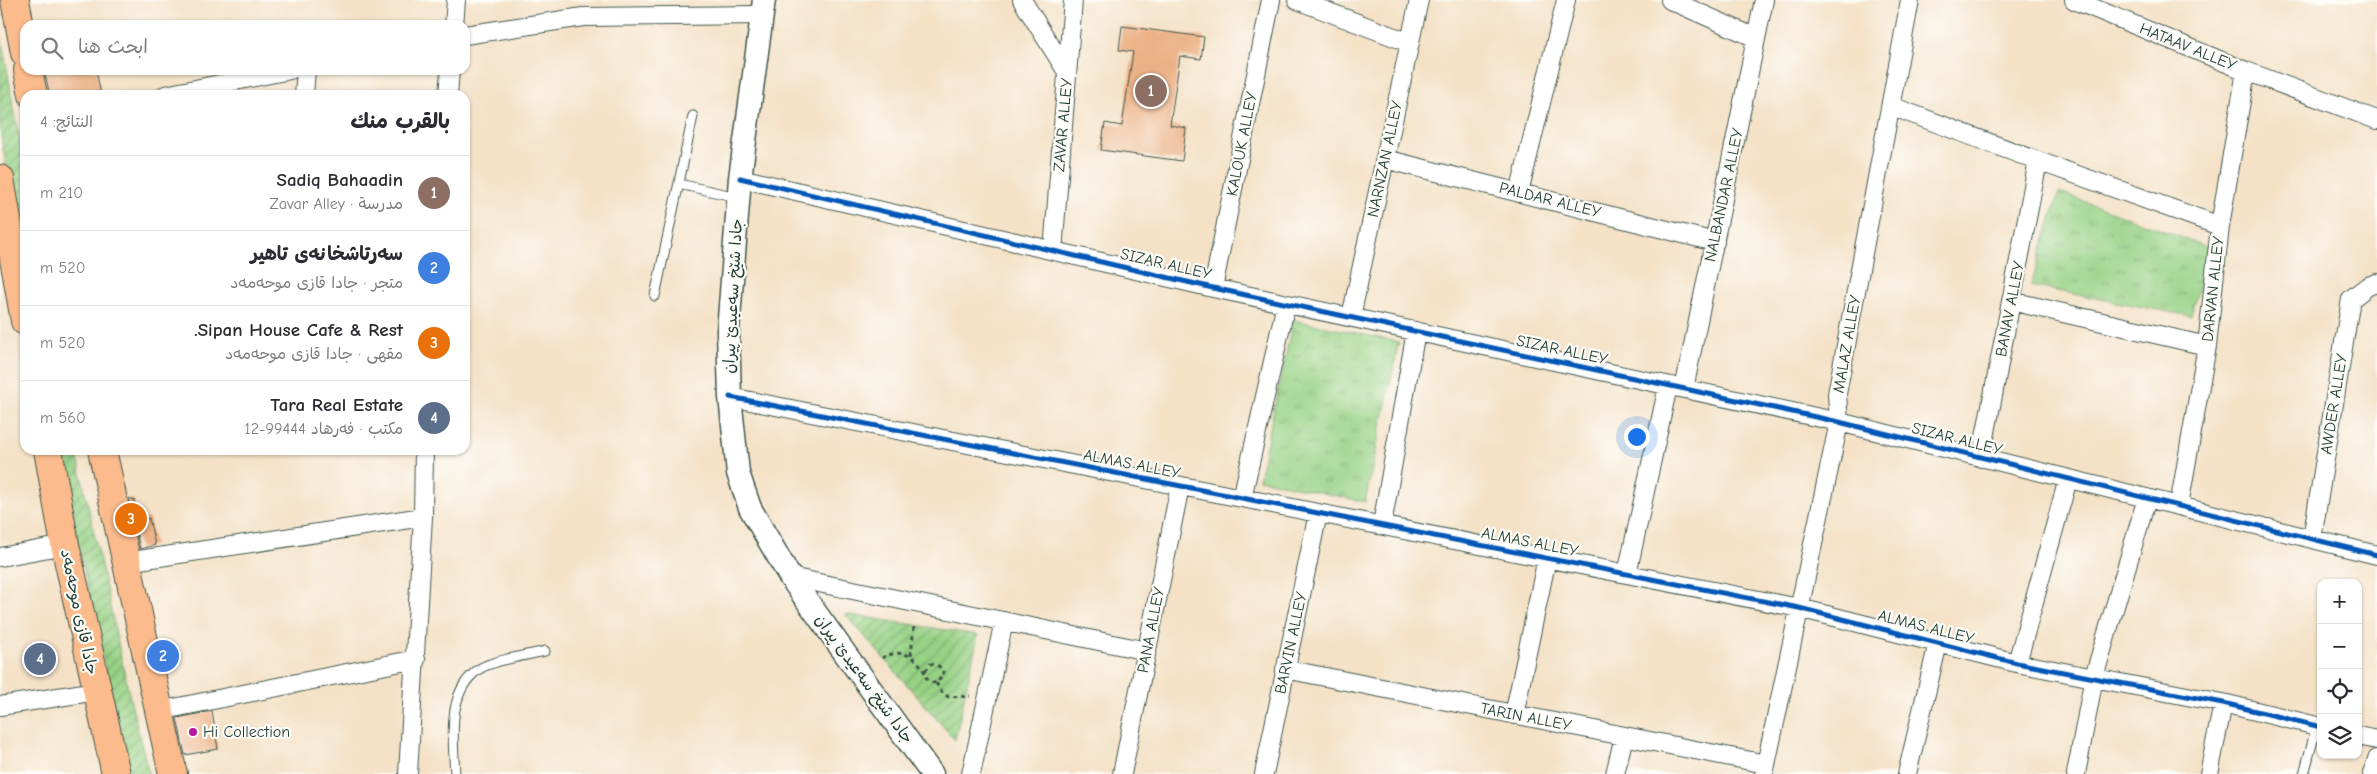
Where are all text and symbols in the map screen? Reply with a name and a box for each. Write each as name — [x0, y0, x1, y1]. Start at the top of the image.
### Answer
street label: HATAAV ALLEY — [2137, 19, 2240, 75]
search box — [20, 20, 470, 75]
icon: search — [38, 34, 66, 62]
text: ابحث هنا — [78, 36, 148, 58]
pin: 1 — [1135, 72, 1167, 110]
street label: ZAVAR ALLEY — [1050, 77, 1076, 173]
street label: KALOUK ALLEY — [1223, 90, 1261, 198]
street label: NARNZAN ALLEY — [1364, 99, 1406, 219]
text: بالقرب منك — [350, 109, 450, 133]
text: النتائج: 4 — [40, 113, 93, 131]
street label: NALBANDAR ALLEY — [1701, 126, 1747, 264]
text: Sadiq Bahaadin — [277, 169, 403, 191]
street label: PALDAR ALLEY — [1497, 179, 1603, 221]
text: 210 m — [40, 184, 83, 202]
text: 1 — [431, 184, 437, 202]
text: مدرسة · Zavar Alley — [270, 195, 403, 213]
street label: جادا شێخ سەعیدێ پیران — [720, 218, 747, 374]
street label: DARVAN ALLEY — [2199, 235, 2228, 343]
text: سەرتاشخانەی تاهیر — [251, 243, 403, 265]
street label: SIZAR ALLEY — [1119, 245, 1214, 283]
text: 520 m — [40, 259, 85, 277]
text: 2 — [430, 259, 438, 277]
street label: BANAV ALLEY — [1992, 259, 2028, 358]
text: متجر · جادا قازی موحەمەد — [230, 274, 403, 292]
street label: MALAZ ALLEY — [1830, 293, 1865, 394]
text: Sipan House Cafe & Rest. — [194, 319, 403, 341]
street label: SIZAR ALLEY — [1515, 332, 1610, 369]
text: 520 m — [40, 334, 85, 352]
text: 3 — [430, 334, 438, 352]
text: مقهى · جادا قازی موحەمەد — [225, 345, 403, 363]
street label: AWDER ALLEY — [2317, 352, 2351, 456]
text: Tara Real Estate — [270, 394, 403, 416]
text: 560 m — [40, 409, 86, 427]
text: 4 — [430, 409, 438, 427]
street label: SIZAR ALLEY — [1910, 419, 2005, 459]
text: مكتب · فەرهاد 99444-12 — [244, 420, 403, 438]
your location — [1624, 424, 1650, 450]
street label: ALMAS ALLEY — [1082, 446, 1183, 482]
pin: 3 — [115, 500, 147, 538]
street label: ALMAS ALLEY — [1480, 524, 1581, 560]
street label: جادا قازی موحەمەد — [56, 548, 101, 677]
map controls — [2317, 579, 2362, 759]
button: + — [2317, 579, 2362, 624]
street label: PANA ALLEY — [1134, 585, 1168, 675]
street label: BARVIN ALLEY — [1271, 590, 1311, 696]
street label: ALMAS ALLEY — [1876, 606, 1977, 648]
street label: جادا شێخ سەعیدێ پیران — [810, 611, 917, 748]
button: − — [2317, 624, 2362, 669]
pin: 2 — [147, 637, 179, 675]
pin: 4 — [24, 640, 56, 678]
button: locate — [2317, 669, 2362, 714]
street label: TARIN ALLEY — [1479, 699, 1574, 735]
button: layers — [2317, 714, 2362, 759]
place label: Hi Collection — [203, 723, 290, 741]
marker: Hi Collection — [187, 726, 199, 738]

